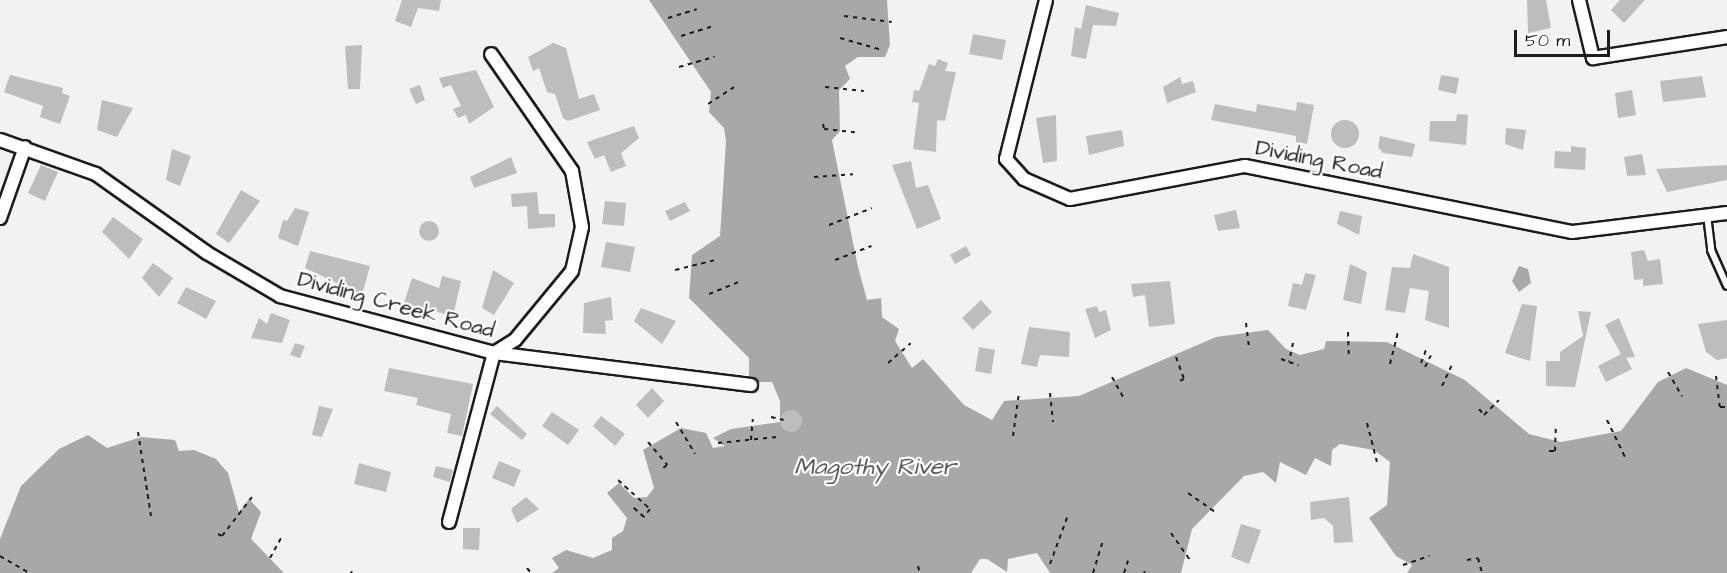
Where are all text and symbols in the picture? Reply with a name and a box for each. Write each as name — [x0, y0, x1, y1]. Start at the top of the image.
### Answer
scale bar — [1517, 18, 1613, 56]
text: 50 m — [1525, 28, 1570, 53]
street label: Dividing Road — [1253, 135, 1385, 185]
street label: Dividing Creek Road — [295, 266, 497, 344]
water label: Magothy River — [794, 454, 956, 482]

